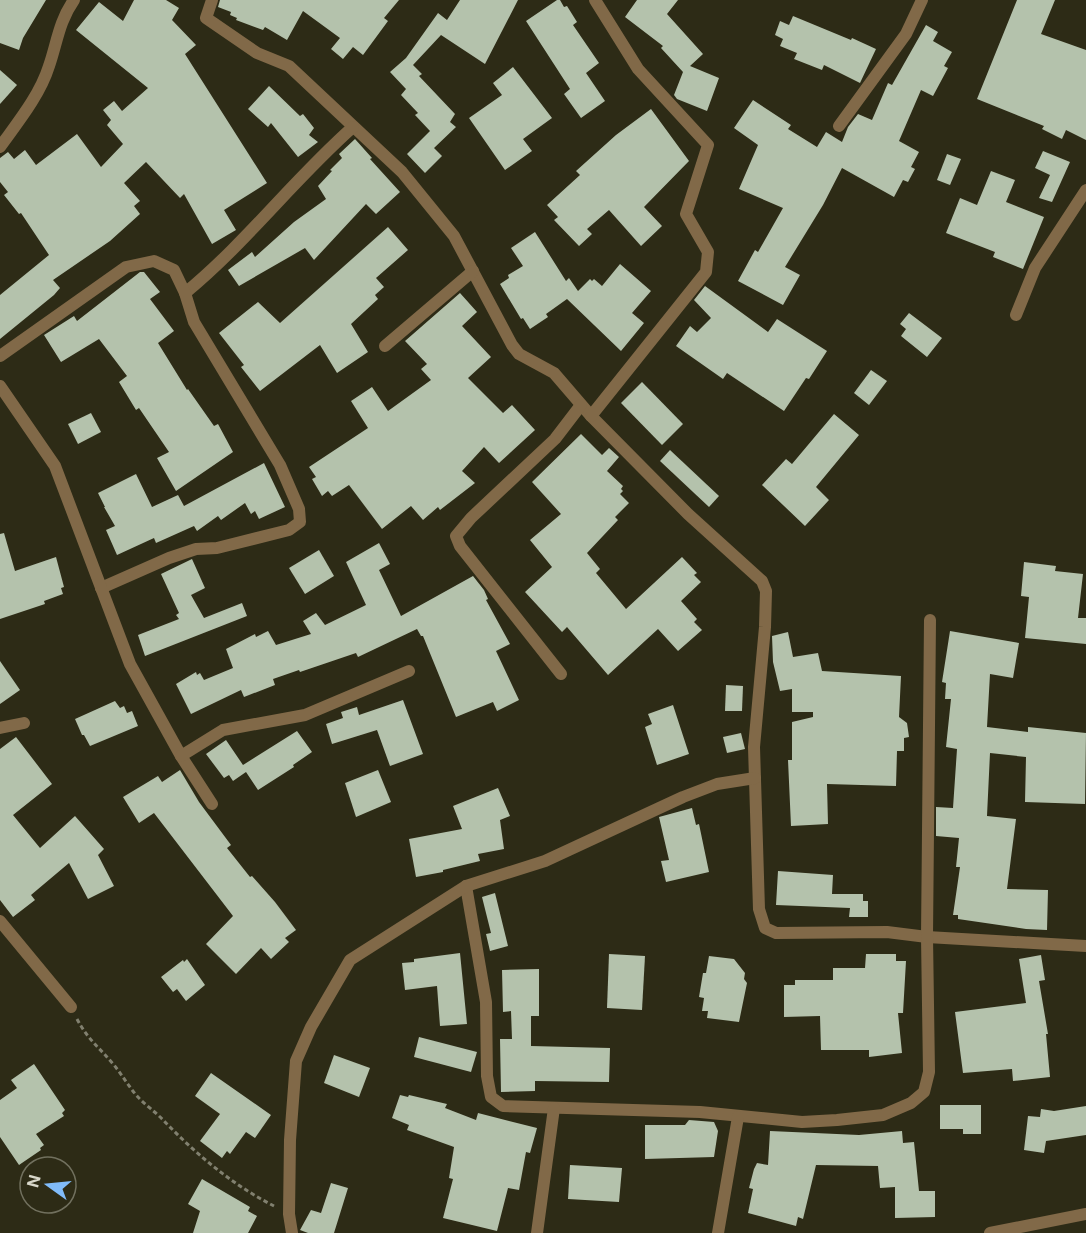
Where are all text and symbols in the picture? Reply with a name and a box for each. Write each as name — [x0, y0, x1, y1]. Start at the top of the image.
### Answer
north arrow — [18, 1155, 78, 1215]
text: N — [22, 1173, 45, 1190]

